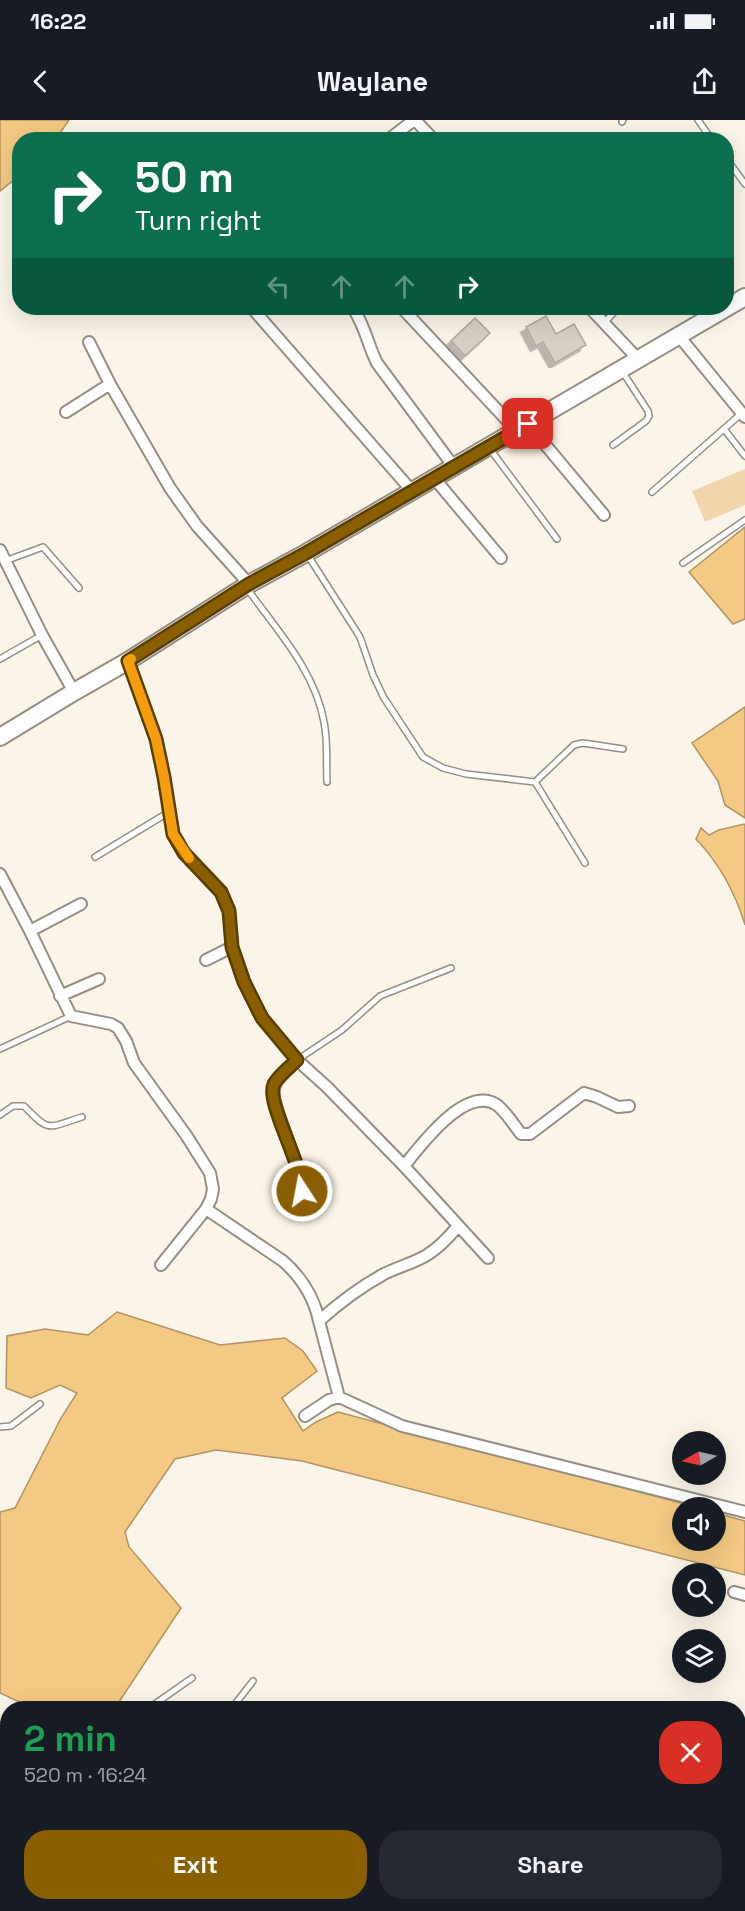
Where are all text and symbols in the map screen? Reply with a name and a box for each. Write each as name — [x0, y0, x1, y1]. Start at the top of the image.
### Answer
text: 16:22 — [30, 7, 86, 35]
text: Waylane — [317, 64, 428, 99]
icon: back — [24, 65, 57, 98]
icon: share — [688, 65, 721, 98]
text: 50 m — [135, 151, 234, 204]
icon: right — [36, 156, 114, 234]
text: Turn right — [135, 203, 262, 238]
icon: left — [262, 270, 295, 303]
icon: ahead — [325, 270, 358, 303]
icon: ahead — [388, 270, 421, 303]
icon: right — [451, 270, 484, 303]
pin — [502, 398, 553, 449]
icon: arrive — [511, 407, 544, 440]
position arrow — [270, 1159, 334, 1223]
north arrow — [672, 1431, 726, 1485]
map controls — [672, 1431, 726, 1683]
button: sound — [672, 1497, 726, 1551]
button: search — [672, 1563, 726, 1617]
button: layers — [672, 1629, 726, 1683]
text: 2 min — [24, 1716, 117, 1762]
button: close — [659, 1721, 722, 1784]
text: 520 m · 16:24 — [24, 1762, 147, 1788]
button: Exit — [24, 1830, 367, 1899]
button: Share — [379, 1830, 722, 1899]

